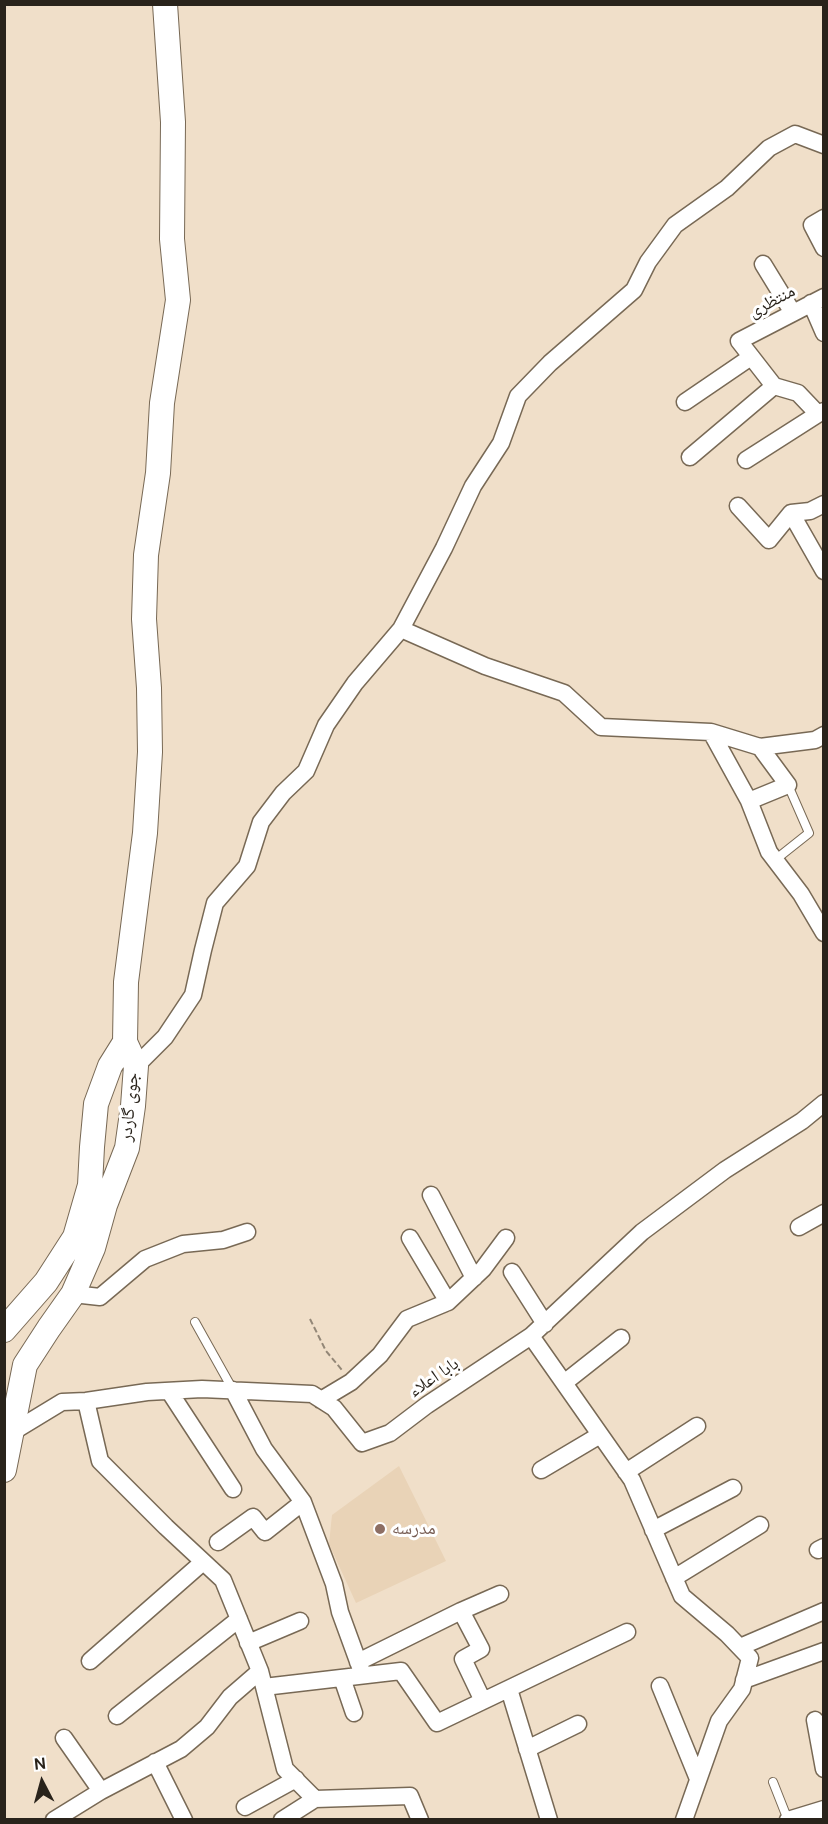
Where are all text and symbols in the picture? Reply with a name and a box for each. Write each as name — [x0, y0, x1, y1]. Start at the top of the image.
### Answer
street label: منتظری — [745, 281, 799, 323]
street label: جوی گاردر — [116, 1071, 144, 1143]
street label: بابا اعلاء — [405, 1353, 463, 1403]
place label: مدرسه — [392, 1518, 436, 1540]
marker: مدرسه — [373, 1522, 387, 1536]
north arrow — [12, 1752, 72, 1812]
text: N — [33, 1753, 47, 1775]

